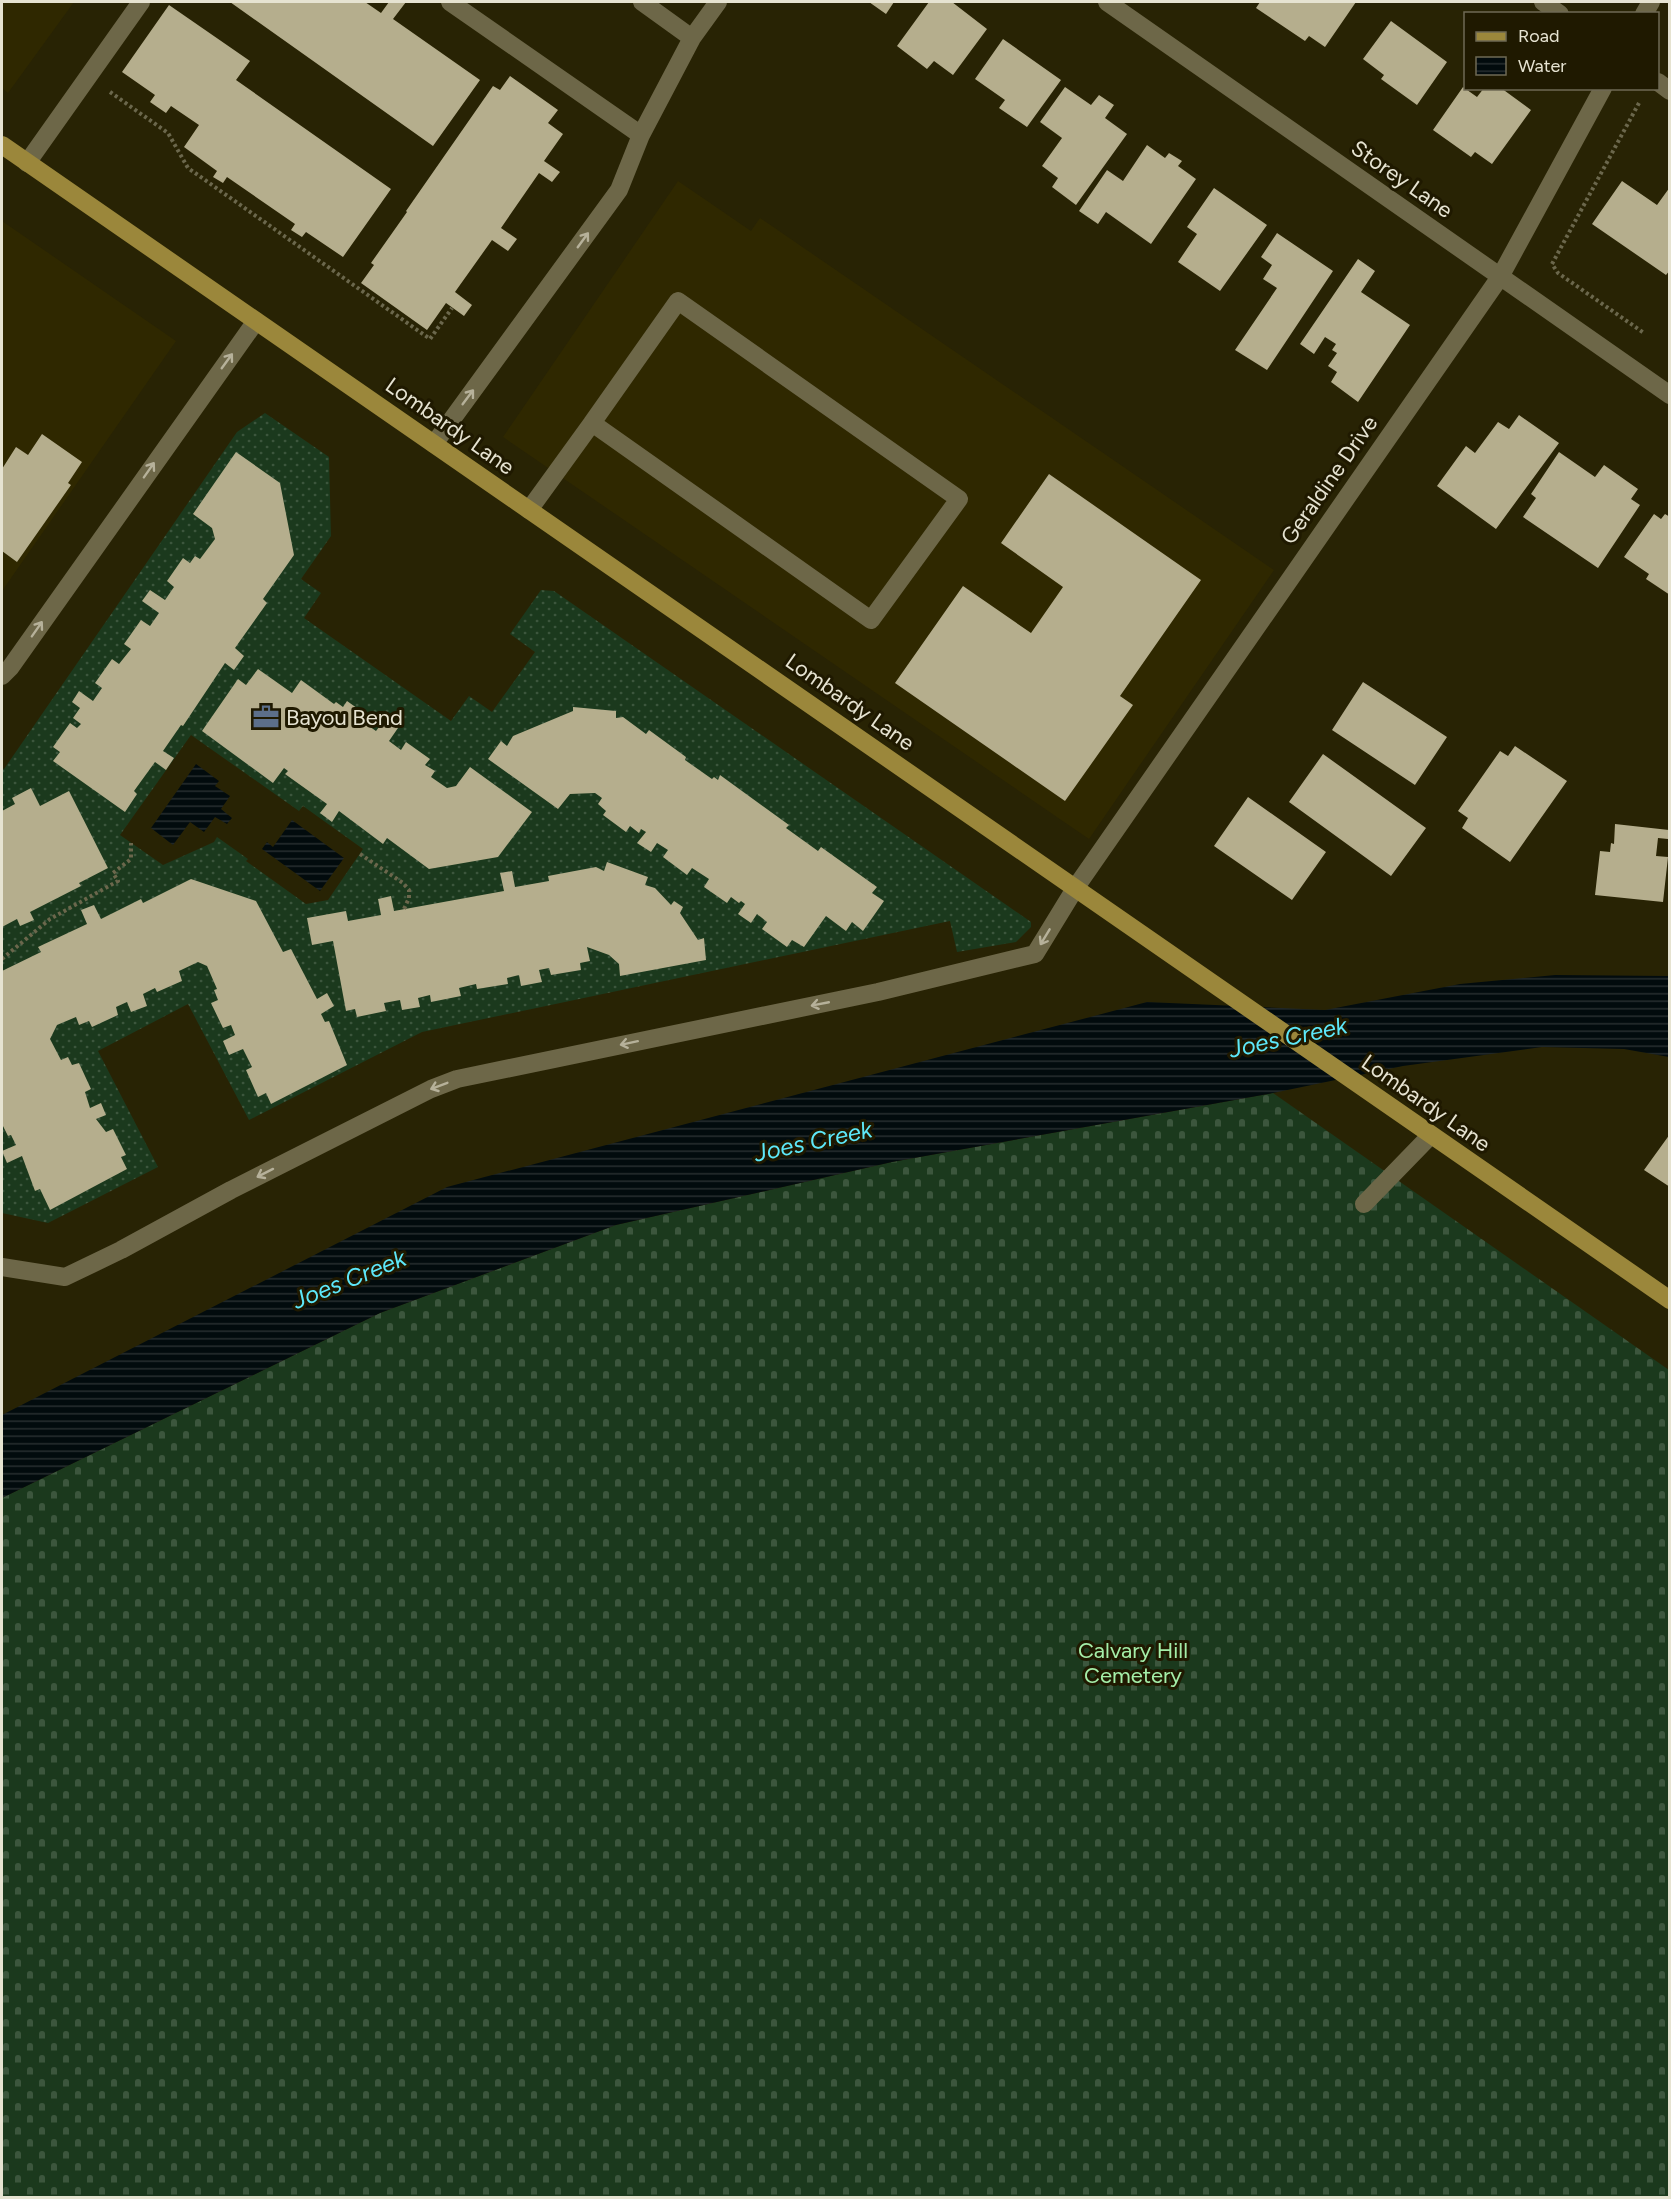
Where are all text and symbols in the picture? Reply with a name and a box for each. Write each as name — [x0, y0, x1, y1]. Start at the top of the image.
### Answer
legend — [1464, 12, 1659, 90]
text: Road — [1518, 25, 1559, 47]
text: Water — [1518, 55, 1566, 77]
street label: Storey Lane — [1346, 134, 1458, 224]
one-way arrow — [577, 232, 590, 248]
one-way arrow — [220, 353, 233, 369]
street label: Lombardy Lane — [380, 372, 520, 480]
one-way arrow — [462, 389, 474, 405]
street label: Geraldine Drive — [1275, 410, 1383, 550]
one-way arrow — [143, 462, 155, 479]
one-way arrow — [31, 622, 43, 638]
street label: Lombardy Lane — [780, 648, 920, 756]
office icon: Bayou Bend — [251, 702, 281, 732]
place label: Bayou Bend — [286, 704, 403, 731]
one-way arrow — [1038, 928, 1050, 945]
one-way arrow — [811, 999, 831, 1010]
water label: Joes Creek — [1225, 1010, 1351, 1064]
one-way arrow — [620, 1038, 640, 1049]
street label: Lombardy Lane — [1356, 1049, 1496, 1157]
one-way arrow — [430, 1081, 449, 1092]
water label: Joes Creek — [750, 1114, 876, 1168]
one-way arrow — [256, 1167, 274, 1179]
water label: Joes Creek — [287, 1243, 411, 1315]
park label: Calvary Hill Cemetery — [1078, 1637, 1188, 1689]

